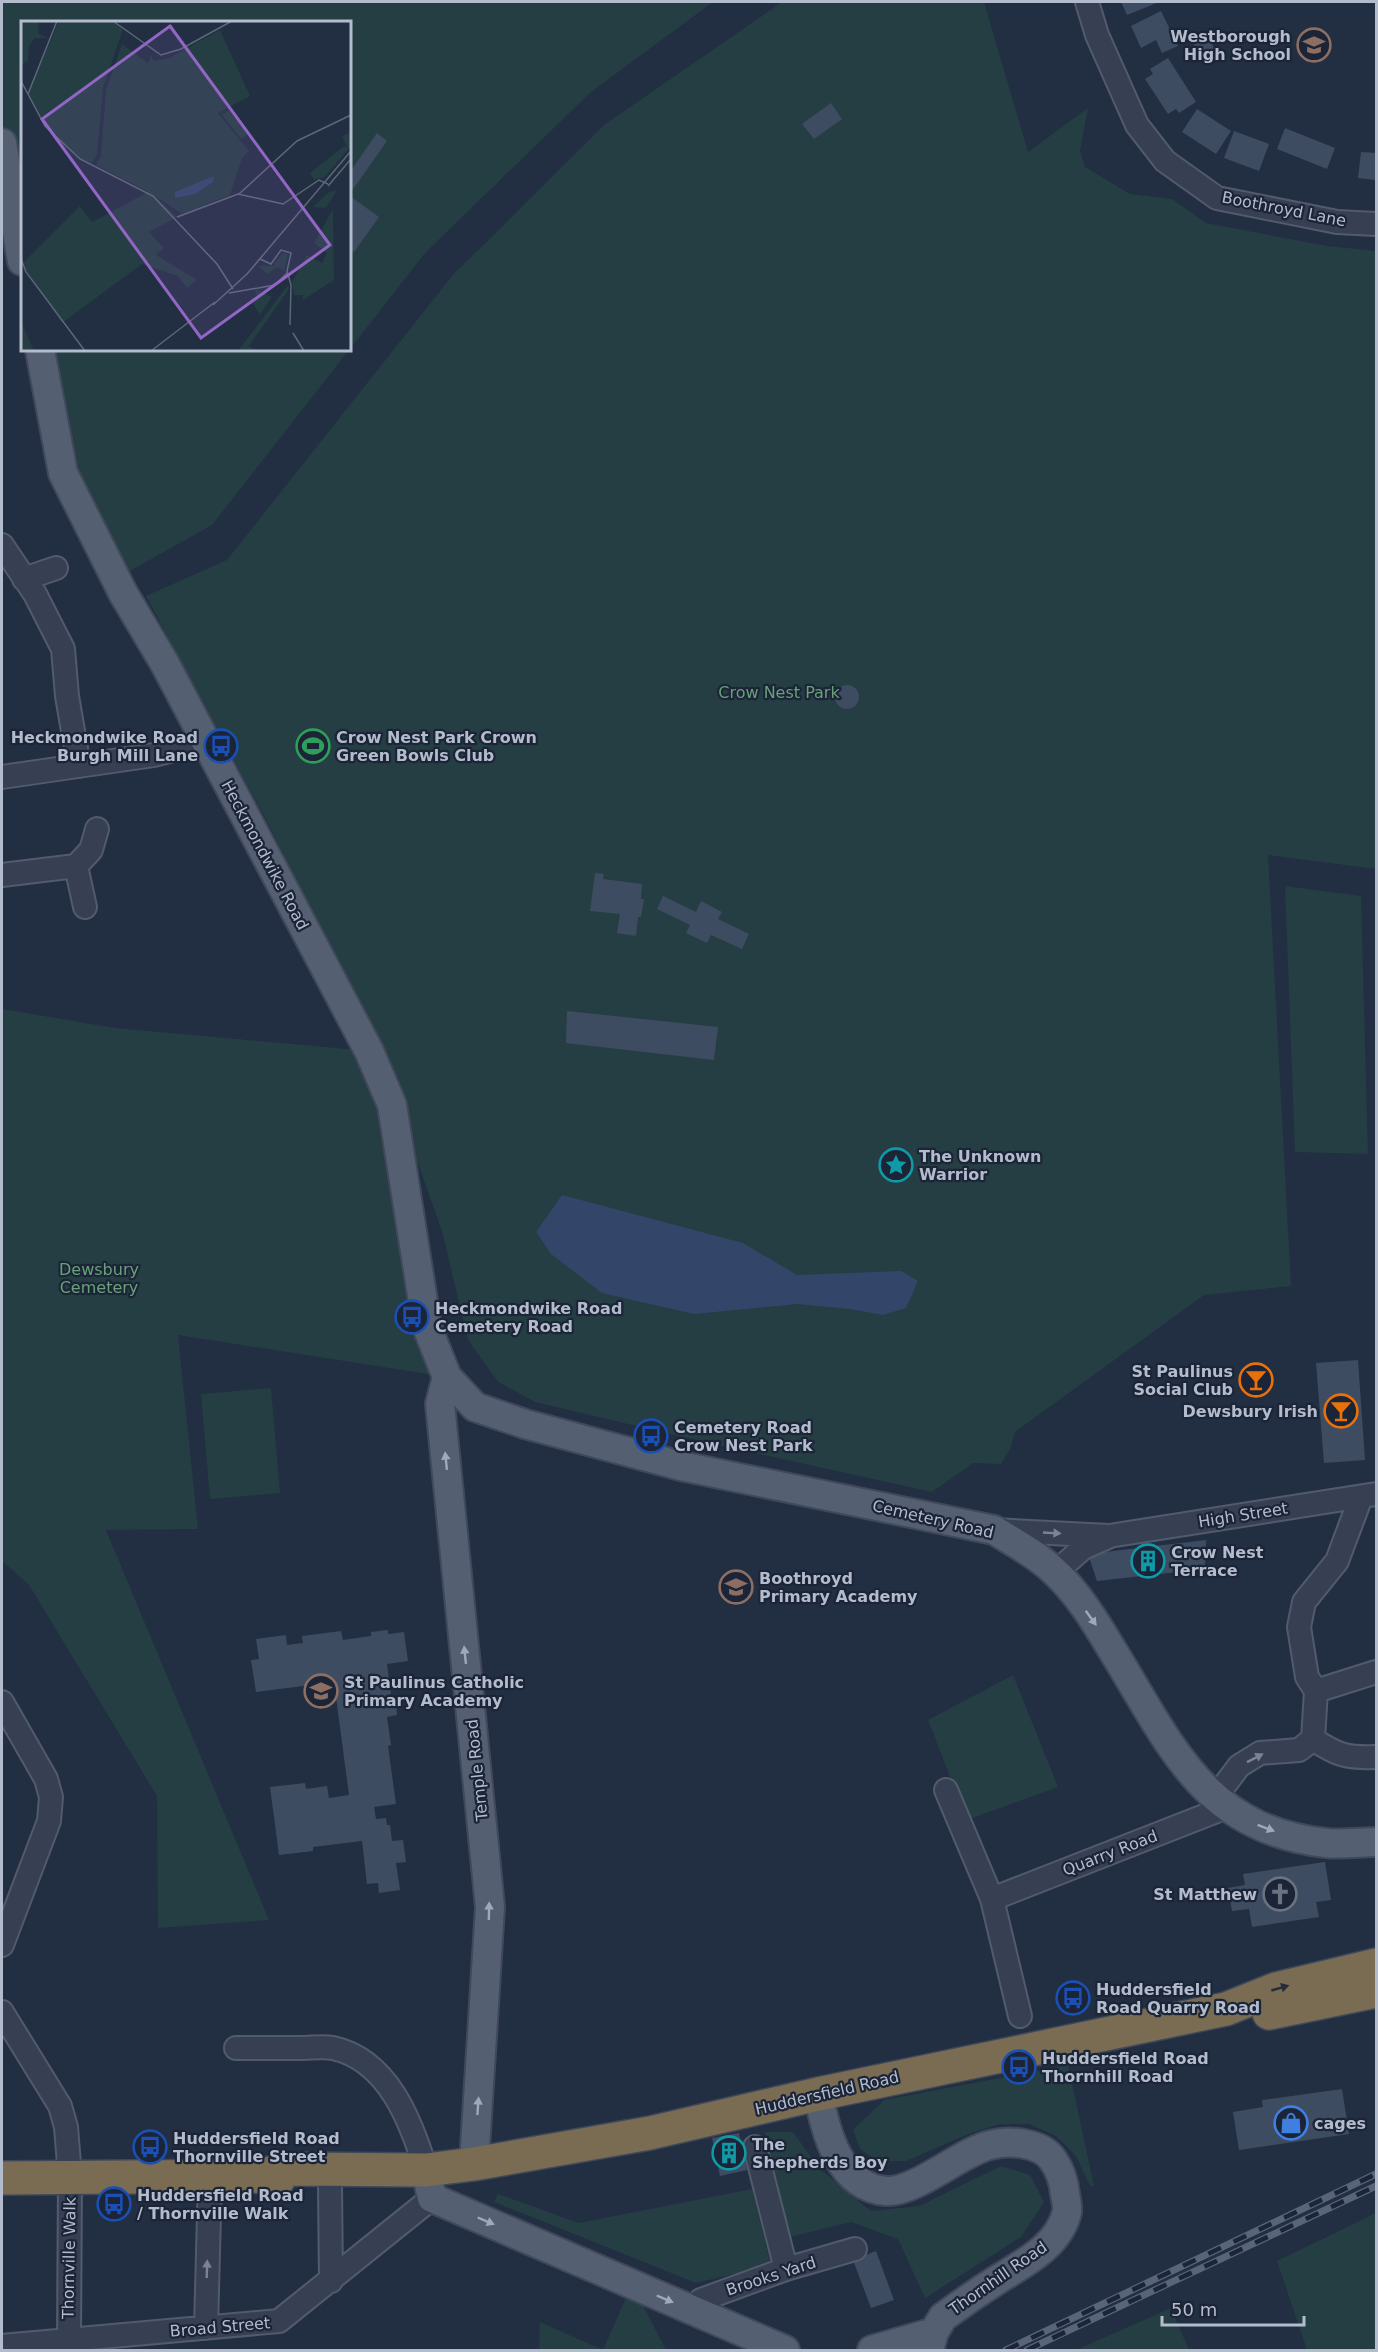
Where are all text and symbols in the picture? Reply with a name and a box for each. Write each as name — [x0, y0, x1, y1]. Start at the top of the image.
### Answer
inset map — [21, 21, 351, 351]
place label: Westborough High School — [1170, 27, 1291, 64]
school or university icon: Westborough High School — [1296, 27, 1332, 63]
street label: Boothroyd Lane — [1220, 188, 1348, 230]
park label: Crow Nest Park — [718, 683, 840, 702]
place label: Heckmondwike Road Burgh Mill Lane — [11, 728, 198, 765]
bus stop icon: Heckmondwike Road Burgh Mill Lane — [203, 728, 239, 764]
sports icon: Crow Nest Park Crown Green Bowls Club — [295, 728, 331, 764]
place label: Crow Nest Park Crown Green Bowls Club — [336, 728, 537, 765]
street label: Heckmondwike Road — [217, 777, 313, 933]
place icon: The Unknown Warrior — [878, 1147, 914, 1183]
place label: The Unknown Warrior — [919, 1147, 1041, 1184]
park label: Dewsbury Cemetery — [59, 1260, 139, 1297]
bus stop icon: Heckmondwike Road Cemetery Road — [394, 1299, 430, 1335]
place label: Heckmondwike Road Cemetery Road — [435, 1299, 622, 1336]
place label: St Paulinus Social Club — [1132, 1362, 1233, 1399]
bar icon: St Paulinus Social Club — [1238, 1362, 1274, 1398]
bar icon: Dewsbury Irish — [1323, 1393, 1359, 1429]
place label: Dewsbury Irish — [1183, 1402, 1318, 1421]
bus stop icon: Cemetery Road Crow Nest Park — [633, 1418, 669, 1454]
place label: Cemetery Road Crow Nest Park — [674, 1418, 813, 1455]
one-way arrow — [441, 1451, 451, 1470]
street label: Cemetery Road — [871, 1496, 995, 1542]
street label: High Street — [1197, 1499, 1289, 1531]
one-way arrow — [1042, 1528, 1061, 1537]
building icon: Crow Nest Terrace — [1130, 1543, 1166, 1579]
place label: Crow Nest Terrace — [1171, 1543, 1264, 1580]
school or university icon: Boothroyd Primary Academy — [718, 1569, 754, 1605]
place label: Boothroyd Primary Academy — [759, 1569, 918, 1606]
one-way arrow — [1085, 1611, 1097, 1626]
one-way arrow — [460, 1645, 470, 1664]
school or university icon: St Paulinus Catholic Primary Academy — [303, 1673, 339, 1709]
place label: St Paulinus Catholic Primary Academy — [344, 1673, 524, 1710]
street label: Temple Road — [462, 1718, 492, 1823]
one-way arrow — [1246, 1753, 1264, 1763]
one-way arrow — [1258, 1824, 1276, 1834]
street label: Quarry Road — [1060, 1826, 1160, 1880]
church icon: St Matthew — [1262, 1876, 1298, 1912]
place label: St Matthew — [1153, 1885, 1257, 1904]
one-way arrow — [485, 1902, 494, 1921]
bus stop icon: Huddersfield Road Quarry Road — [1055, 1980, 1091, 2016]
place label: Huddersfield Road Quarry Road — [1096, 1980, 1260, 2017]
one-way arrow — [1271, 1983, 1290, 1993]
bus stop icon: Huddersfield Road Thornhill Road — [1001, 2049, 1037, 2085]
place label: Huddersfield Road Thornhill Road — [1042, 2049, 1209, 2086]
street label: Huddersfield Road — [753, 2067, 901, 2119]
one-way arrow — [473, 2096, 483, 2115]
shop icon: cages — [1273, 2105, 1309, 2141]
place label: cages — [1314, 2114, 1366, 2133]
bus stop icon: Huddersfield Road Thornville Street — [132, 2129, 168, 2165]
place label: Huddersfield Road Thornville Street — [173, 2129, 340, 2166]
building icon: The Shepherds Boy — [711, 2135, 747, 2171]
place label: The Shepherds Boy — [752, 2135, 888, 2172]
bus stop icon: Huddersfield Road / Thornville Walk — [96, 2186, 132, 2222]
place label: Huddersfield Road / Thornville Walk — [137, 2186, 304, 2223]
street label: Thornville Walk — [58, 2196, 80, 2320]
one-way arrow — [477, 2217, 495, 2227]
street label: Thornhill Road — [945, 2237, 1050, 2319]
street label: Brooks Yard — [724, 2253, 818, 2299]
one-way arrow — [203, 2260, 212, 2279]
scale bar — [1162, 2289, 1304, 2327]
one-way arrow — [656, 2294, 674, 2304]
text: 50 m — [1171, 2299, 1217, 2320]
street label: Broad Street — [169, 2313, 271, 2341]

